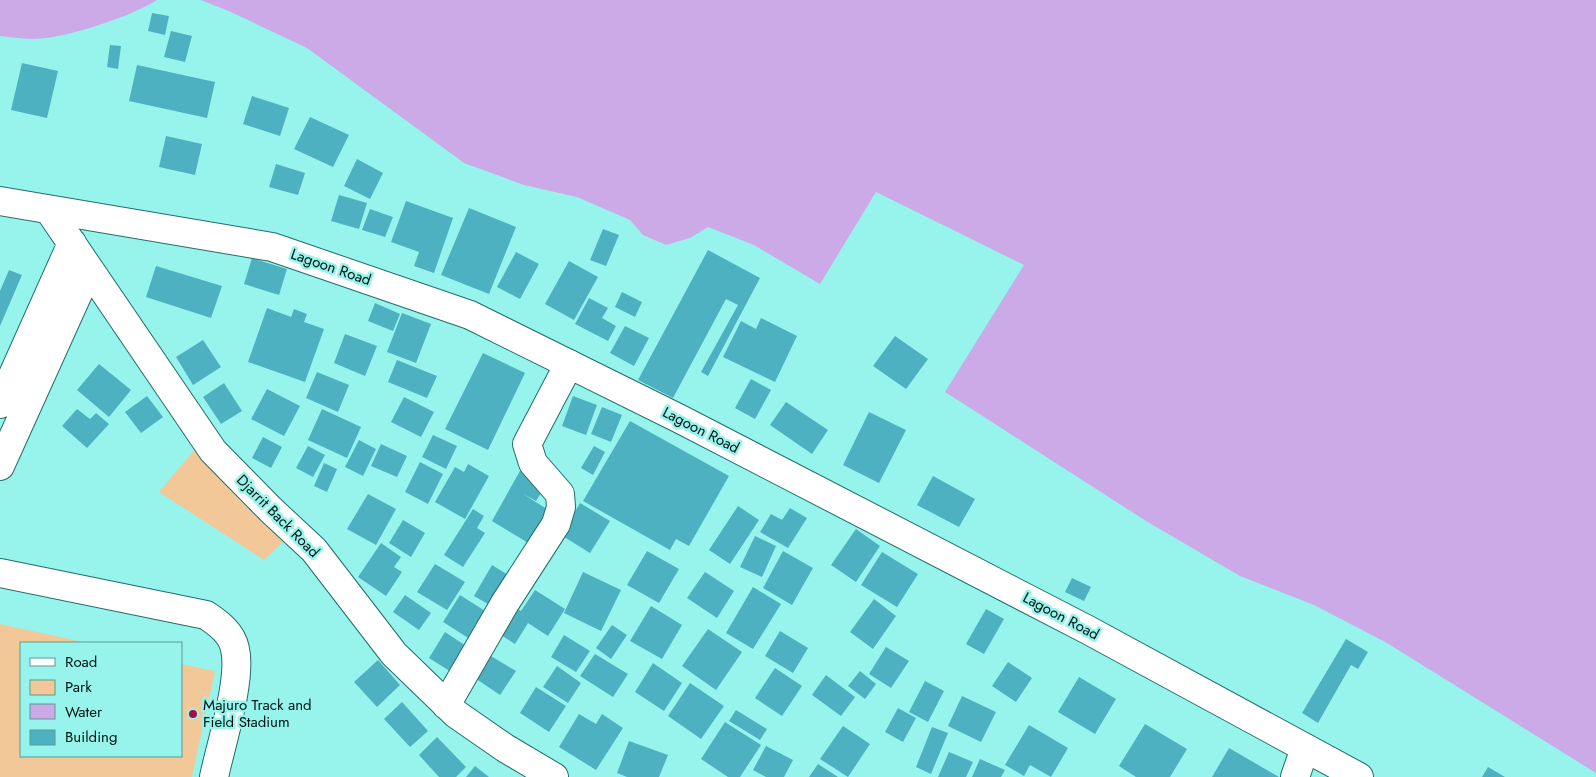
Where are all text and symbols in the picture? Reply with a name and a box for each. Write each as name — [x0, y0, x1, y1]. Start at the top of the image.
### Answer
street label: Lagoon Road — [288, 243, 374, 291]
street label: Lagoon Road — [659, 401, 743, 459]
street label: Djarrit Back Road — [231, 469, 325, 563]
street label: Lagoon Road — [1019, 587, 1103, 645]
legend — [20, 642, 182, 757]
text: Road — [65, 651, 97, 673]
text: Park — [65, 676, 92, 698]
place label: Majuro Track and Field Stadium — [203, 694, 312, 733]
text: Water — [65, 701, 103, 723]
marker: Majuro Track and Field Stadium — [187, 708, 199, 720]
text: Building — [65, 726, 117, 748]

